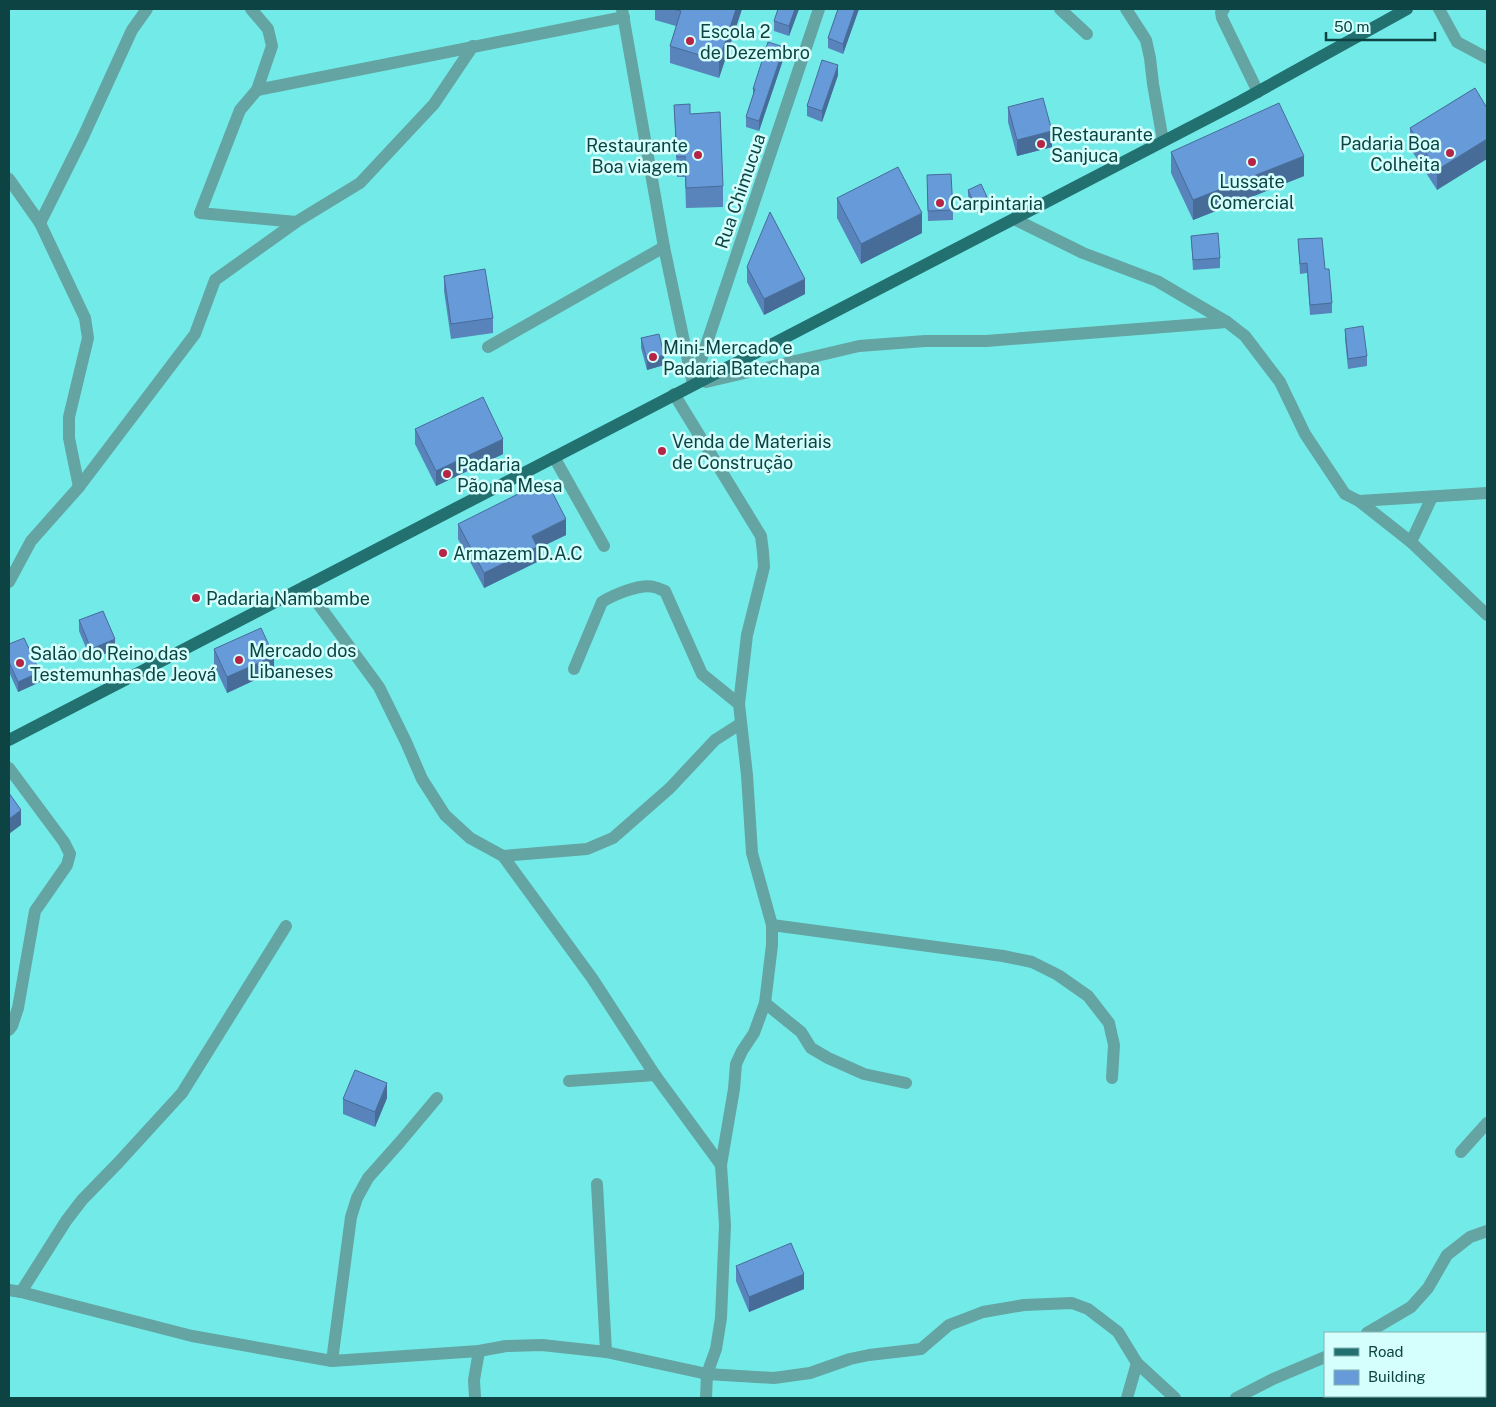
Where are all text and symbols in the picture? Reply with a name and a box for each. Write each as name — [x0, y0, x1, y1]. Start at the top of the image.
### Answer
scale bar — [1326, 10, 1435, 42]
text: 50 m — [1334, 18, 1369, 35]
place label: Escola 2 de Dezembro — [700, 21, 810, 63]
marker: Escola 2 de Dezembro — [684, 35, 696, 47]
place label: Restaurante Sanjuca — [1051, 124, 1153, 166]
street label: Rua Chimucua — [710, 131, 770, 251]
place label: Padaria Boa Colheita — [1340, 133, 1440, 175]
place label: Restaurante Boa viagem — [586, 135, 688, 177]
marker: Restaurante Sanjuca — [1035, 138, 1047, 150]
marker: Padaria Boa Colheita — [1444, 147, 1456, 159]
marker: Restaurante Boa viagem — [692, 149, 704, 161]
marker: Lussate Comercial — [1246, 156, 1258, 168]
place label: Lussate Comercial — [1210, 171, 1294, 213]
place label: Carpintaria — [950, 193, 1043, 214]
marker: Carpintaria — [934, 197, 946, 209]
place label: Mini-Mercado e Padaria Batechapa — [663, 337, 820, 379]
marker: Mini-Mercado e Padaria Batechapa — [647, 351, 659, 363]
place label: Venda de Materiais de Construção — [672, 431, 831, 473]
marker: Venda de Materiais de Construção — [656, 445, 668, 457]
place label: Padaria Pão na Mesa — [457, 454, 562, 496]
marker: Padaria Pão na Mesa — [441, 468, 453, 480]
place label: Armazem D.A.C — [453, 543, 583, 564]
marker: Armazem D.A.C — [437, 547, 449, 559]
place label: Padaria Nambambe — [206, 588, 370, 609]
marker: Padaria Nambambe — [190, 592, 202, 604]
place label: Mercado dos Libaneses — [249, 640, 356, 682]
place label: Salão do Reino das Testemunhas de Jeová — [30, 643, 217, 685]
marker: Mercado dos Libaneses — [233, 654, 245, 666]
marker: Salão do Reino das Testemunhas de Jeová — [14, 657, 26, 669]
legend — [1324, 1332, 1486, 1397]
text: Road — [1368, 1343, 1404, 1360]
text: Building — [1368, 1368, 1426, 1385]

